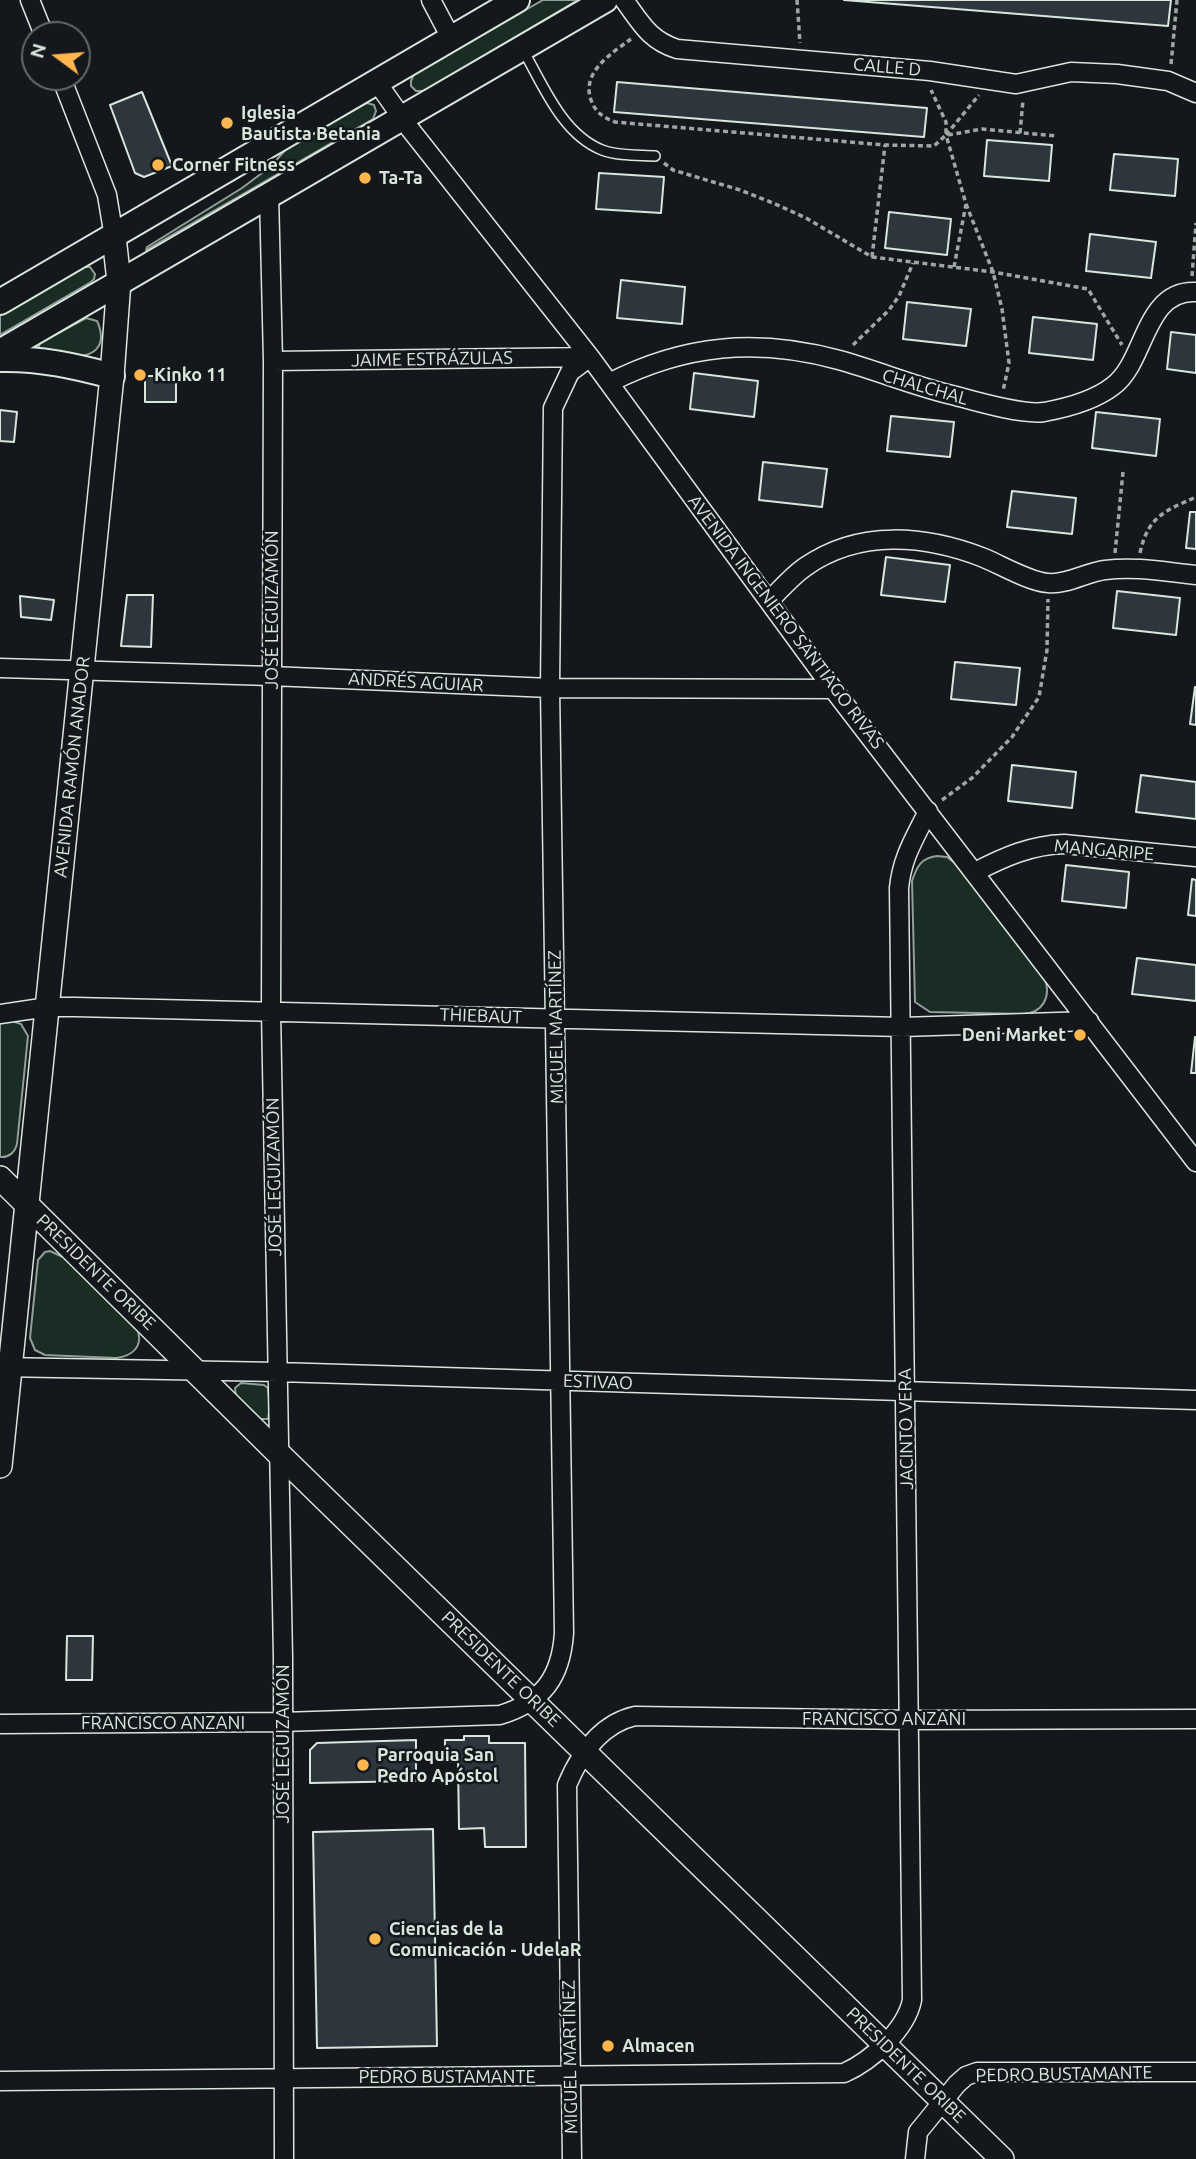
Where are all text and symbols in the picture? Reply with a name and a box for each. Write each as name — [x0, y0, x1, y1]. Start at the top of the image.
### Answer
north arrow — [21, 21, 91, 91]
text: N — [25, 41, 50, 61]
street label: CALLE D — [852, 53, 922, 81]
place label: Iglesia Bautista Betania — [241, 102, 381, 144]
marker: Iglesia Bautista Betania — [219, 115, 235, 131]
place label: Corner Fitness — [172, 154, 295, 176]
marker: Corner Fitness — [150, 157, 166, 173]
place label: Ta-Ta — [379, 167, 423, 189]
marker: Ta-Ta — [357, 170, 373, 186]
street label: JAIME ESTRÁZULAS — [351, 347, 513, 371]
place label: Kinko 11 — [154, 364, 227, 386]
street label: CHALCHAL — [880, 364, 970, 410]
marker: Kinko 11 — [132, 367, 148, 383]
street label: AVENIDA INGENIERO SANTIAGO RIVAS — [683, 491, 889, 753]
street label: JOSÉ LEGUIZAMÓN — [261, 531, 283, 689]
street label: AVENIDA RAMÓN ANADOR — [50, 655, 94, 879]
street label: ANDRÉS AGUIAR — [348, 668, 484, 696]
street label: MANGARIPE — [1053, 835, 1155, 865]
street label: MIGUEL MARTÍNEZ — [544, 950, 568, 1104]
street label: THIEBAUT — [439, 1004, 523, 1028]
place label: Deni Market — [962, 1024, 1066, 1046]
marker: Deni Market — [1072, 1027, 1088, 1043]
street label: JOSÉ LEGUIZAMÓN — [262, 1097, 286, 1257]
street label: PRESIDENTE ORIBE — [32, 1210, 160, 1334]
street label: JACINTO VERA — [894, 1368, 918, 1490]
street label: ESTIVAO — [563, 1370, 633, 1394]
street label: PRESIDENTE ORIBE — [437, 1607, 565, 1731]
street label: JOSÉ LEGUIZAMÓN — [272, 1665, 294, 1823]
street label: FRANCISCO ANZANI — [802, 1708, 966, 1730]
street label: FRANCISCO ANZANI — [81, 1712, 245, 1734]
place label: Parroquia San Pedro Apóstol — [377, 1744, 498, 1786]
marker: Parroquia San Pedro Apóstol — [355, 1757, 371, 1773]
place label: Ciencias de la Comunicación - UdelaR — [389, 1918, 582, 1960]
marker: Ciencias de la Comunicación - UdelaR — [367, 1931, 383, 1947]
street label: MIGUEL MARTÍNEZ — [558, 1980, 582, 2134]
street label: PRESIDENTE ORIBE — [842, 2003, 970, 2127]
place label: Almacen — [622, 2035, 695, 2057]
marker: Almacen — [600, 2038, 616, 2054]
street label: PEDRO BUSTAMANTE — [975, 2062, 1153, 2086]
street label: PEDRO BUSTAMANTE — [359, 2066, 535, 2088]

